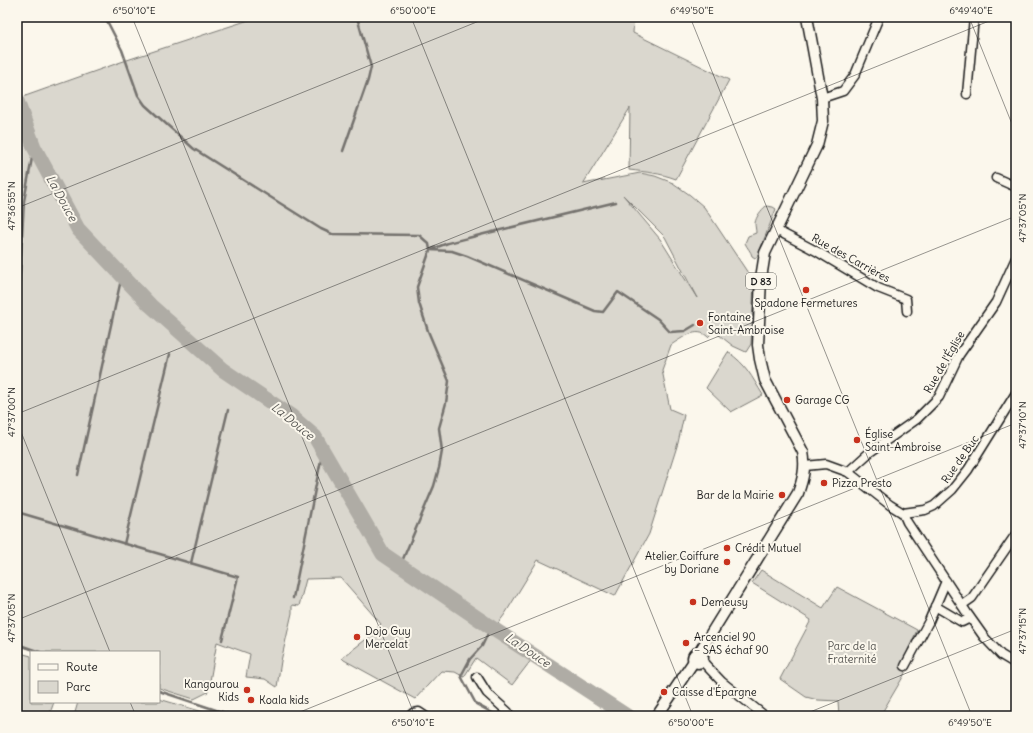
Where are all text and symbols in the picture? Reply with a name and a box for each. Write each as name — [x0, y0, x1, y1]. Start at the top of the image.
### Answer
text: 6°50'10"E — [112, 4, 156, 17]
text: 6°50'00"E — [390, 4, 436, 17]
text: 6°49'50"E — [670, 4, 714, 17]
text: 6°49'40"E — [949, 4, 993, 17]
water label: La Douce — [43, 172, 82, 225]
text: 47°36'55"N — [5, 181, 18, 231]
text: 47°37'05"N — [1016, 193, 1029, 243]
street label: Rue des Carrières — [809, 231, 893, 285]
road number: D 83 — [746, 273, 776, 289]
marker: Spadone Fermetures — [801, 285, 811, 295]
place label: Spadone Fermetures — [754, 296, 858, 310]
place label: Fontaine Saint-Ambroise — [708, 310, 784, 337]
marker: Fontaine Saint-Ambroise — [695, 318, 705, 328]
street label: Rue de l'Église — [920, 328, 968, 396]
text: 47°37'00"N — [5, 387, 18, 437]
place label: Garage CG — [795, 393, 850, 407]
marker: Garage CG — [782, 395, 792, 405]
water label: La Douce — [269, 399, 319, 444]
text: 47°37'10"N — [1016, 401, 1029, 449]
place label: Église Saint-Ambroise — [865, 426, 941, 454]
street label: Rue de Buc — [938, 432, 982, 486]
marker: Église Saint-Ambroise — [852, 435, 862, 445]
place label: Pizza Presto — [832, 476, 892, 490]
marker: Pizza Presto — [819, 478, 829, 488]
place label: Bar de la Mairie — [697, 488, 774, 502]
marker: Bar de la Mairie — [777, 490, 787, 500]
place label: Crédit Mutuel — [735, 541, 801, 555]
marker: Crédit Mutuel — [722, 543, 732, 553]
place label: Atelier Coiffure by Doriane — [645, 549, 719, 576]
marker: Atelier Coiffure by Doriane — [722, 557, 732, 567]
text: 47°37'05"N — [5, 593, 18, 643]
place label: Demeusy — [701, 595, 748, 609]
marker: Demeusy — [688, 597, 698, 607]
text: 47°37'15"N — [1016, 608, 1029, 654]
place label: Dojo Guy Mercelat — [365, 624, 411, 651]
water label: La Douce — [503, 630, 554, 671]
place label: Arcenciel 90 – SAS échaf 90 — [694, 630, 769, 657]
marker: Dojo Guy Mercelat — [352, 632, 362, 642]
marker: Arcenciel 90 – SAS échaf 90 — [681, 638, 691, 648]
park label: Parc de la Fraternité — [828, 639, 876, 666]
legend — [30, 651, 160, 703]
text: Route — [66, 659, 98, 674]
place label: Kangourou Kids — [184, 677, 240, 704]
text: Parc — [66, 679, 91, 694]
place label: Caisse d'Épargne — [672, 684, 757, 699]
marker: Kangourou Kids — [242, 685, 252, 695]
marker: Caisse d'Épargne — [659, 687, 669, 697]
place label: Koala kids — [259, 693, 309, 707]
marker: Koala kids — [246, 695, 256, 705]
text: 6°50'10"E — [391, 716, 435, 729]
text: 6°50'00"E — [668, 716, 714, 729]
text: 6°49'50"E — [948, 716, 992, 729]

